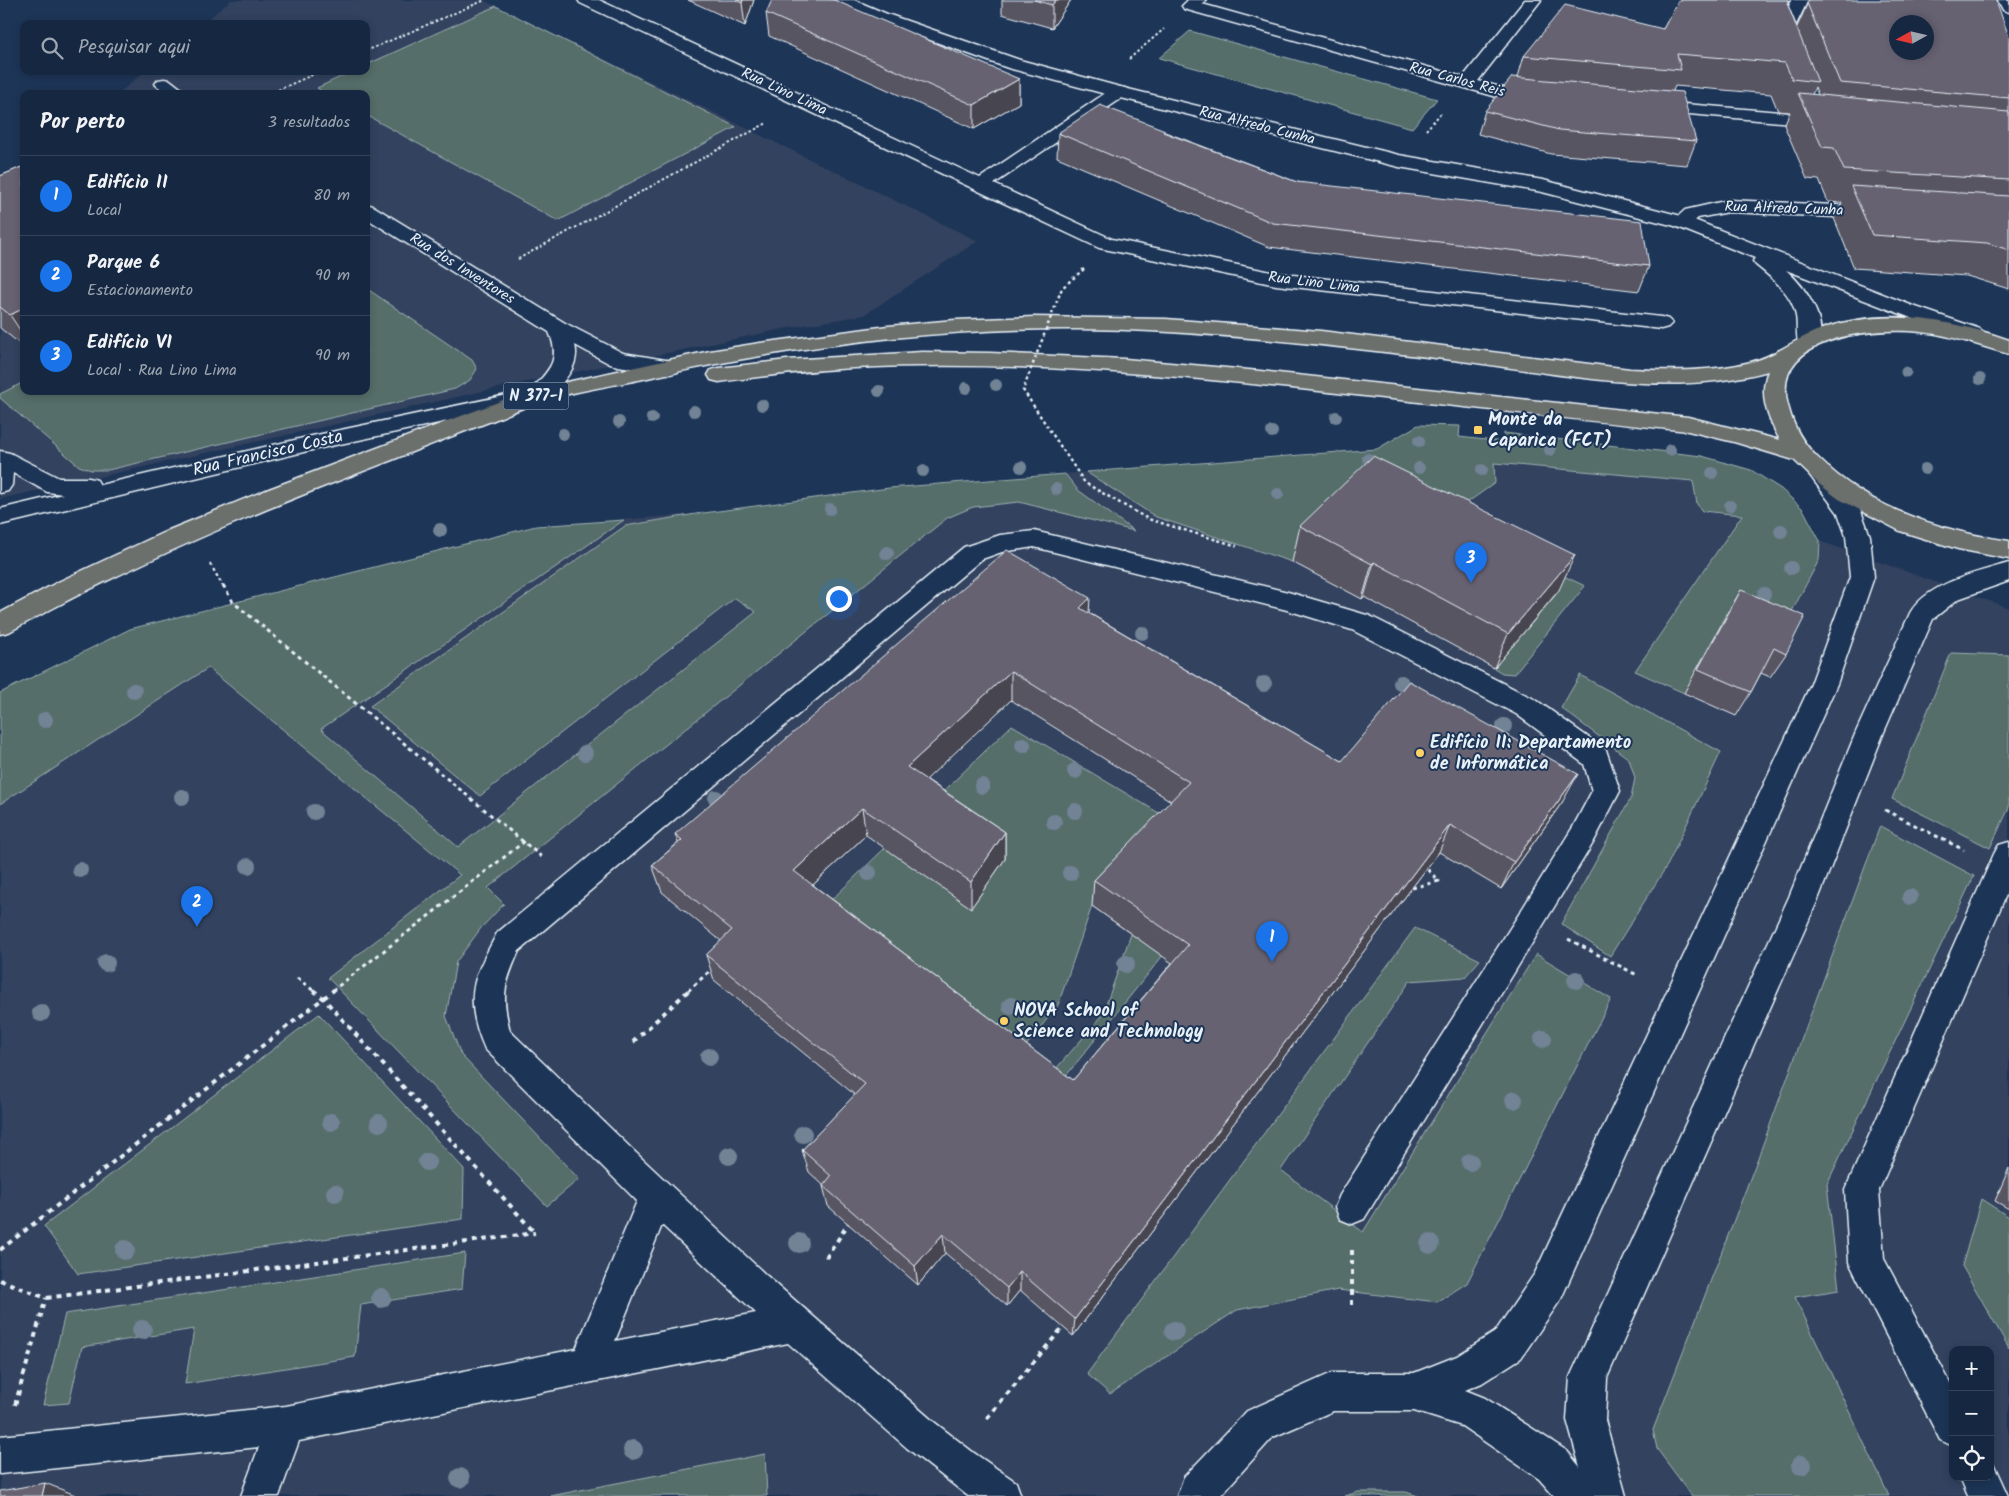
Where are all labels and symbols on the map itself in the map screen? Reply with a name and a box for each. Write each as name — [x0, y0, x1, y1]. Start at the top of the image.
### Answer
north arrow — [1889, 15, 1934, 60]
street label: Rua Carlos Reis — [1406, 56, 1508, 104]
street label: Rua Lino Lima — [737, 62, 831, 122]
street label: Rua Alfredo Cunha — [1196, 100, 1318, 152]
street label: Rua Alfredo Cunha — [1724, 195, 1844, 223]
street label: Rua dos Inventores — [405, 227, 520, 311]
street label: Rua Lino Lima — [1267, 265, 1361, 301]
road number: N 377-1 — [504, 382, 568, 410]
place label: Monte da Caparica (FCT) — [1488, 406, 1612, 456]
street label: Rua Francisco Costa — [190, 423, 346, 485]
marker: Monte da Caparica (FCT) — [1472, 424, 1484, 436]
pin: 3 — [1455, 542, 1487, 583]
your location — [826, 586, 852, 612]
place label: Edifício II: Departamento de Informática — [1430, 729, 1631, 779]
marker: Edifício II: Departamento de Informática — [1414, 747, 1426, 759]
pin: 2 — [181, 886, 213, 927]
pin: 1 — [1256, 921, 1288, 962]
place label: NOVA School of Science and Technology — [1014, 997, 1204, 1047]
marker: NOVA School of Science and Technology — [998, 1015, 1010, 1027]

